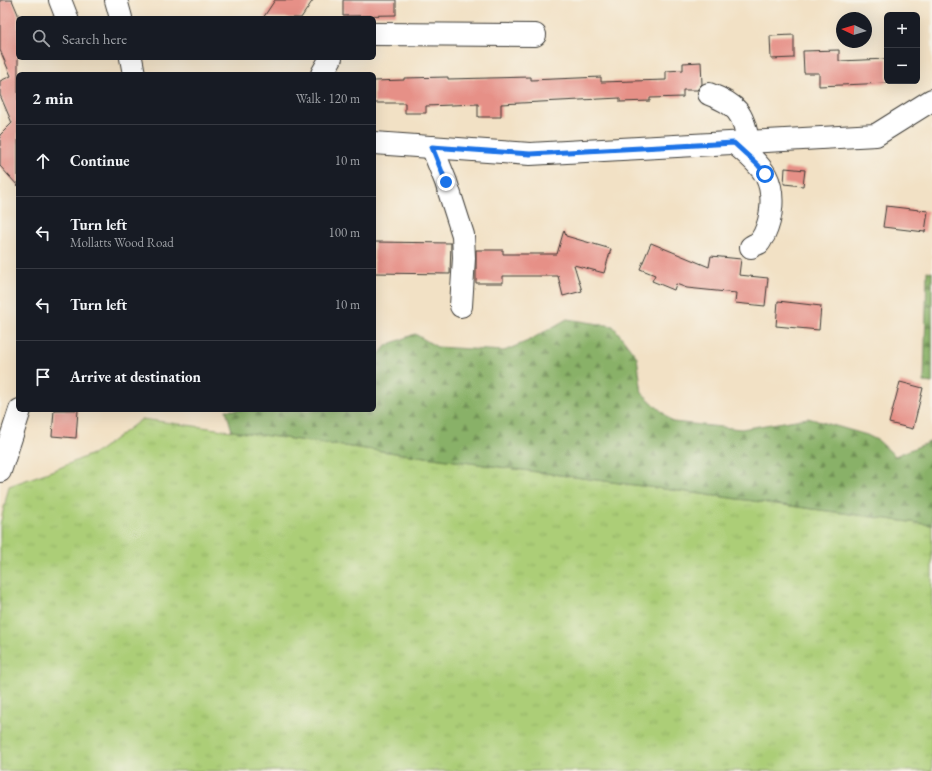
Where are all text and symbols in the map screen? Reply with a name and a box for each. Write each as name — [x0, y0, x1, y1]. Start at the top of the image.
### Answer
north arrow — [836, 12, 872, 48]
map controls — [884, 12, 920, 84]
button: + — [884, 12, 920, 48]
search box — [16, 16, 376, 60]
icon: search — [30, 27, 52, 49]
text: Search here — [62, 29, 127, 48]
button: − — [884, 48, 920, 84]
text: 2 min — [32, 87, 73, 109]
text: Walk · 120 m — [296, 90, 360, 107]
icon: ahead — [32, 150, 54, 172]
text: Continue — [70, 151, 130, 170]
text: 10 m — [335, 152, 360, 169]
route start — [756, 165, 774, 183]
route end — [437, 173, 455, 191]
text: Turn left — [70, 215, 127, 234]
icon: left — [32, 222, 54, 244]
text: 100 m — [329, 224, 360, 241]
text: Mollatts Wood Road — [70, 234, 174, 251]
icon: left — [32, 294, 54, 316]
text: Turn left — [70, 295, 127, 314]
text: 10 m — [335, 296, 360, 313]
icon: arrive — [32, 366, 54, 388]
text: Arrive at destination — [70, 367, 201, 386]

